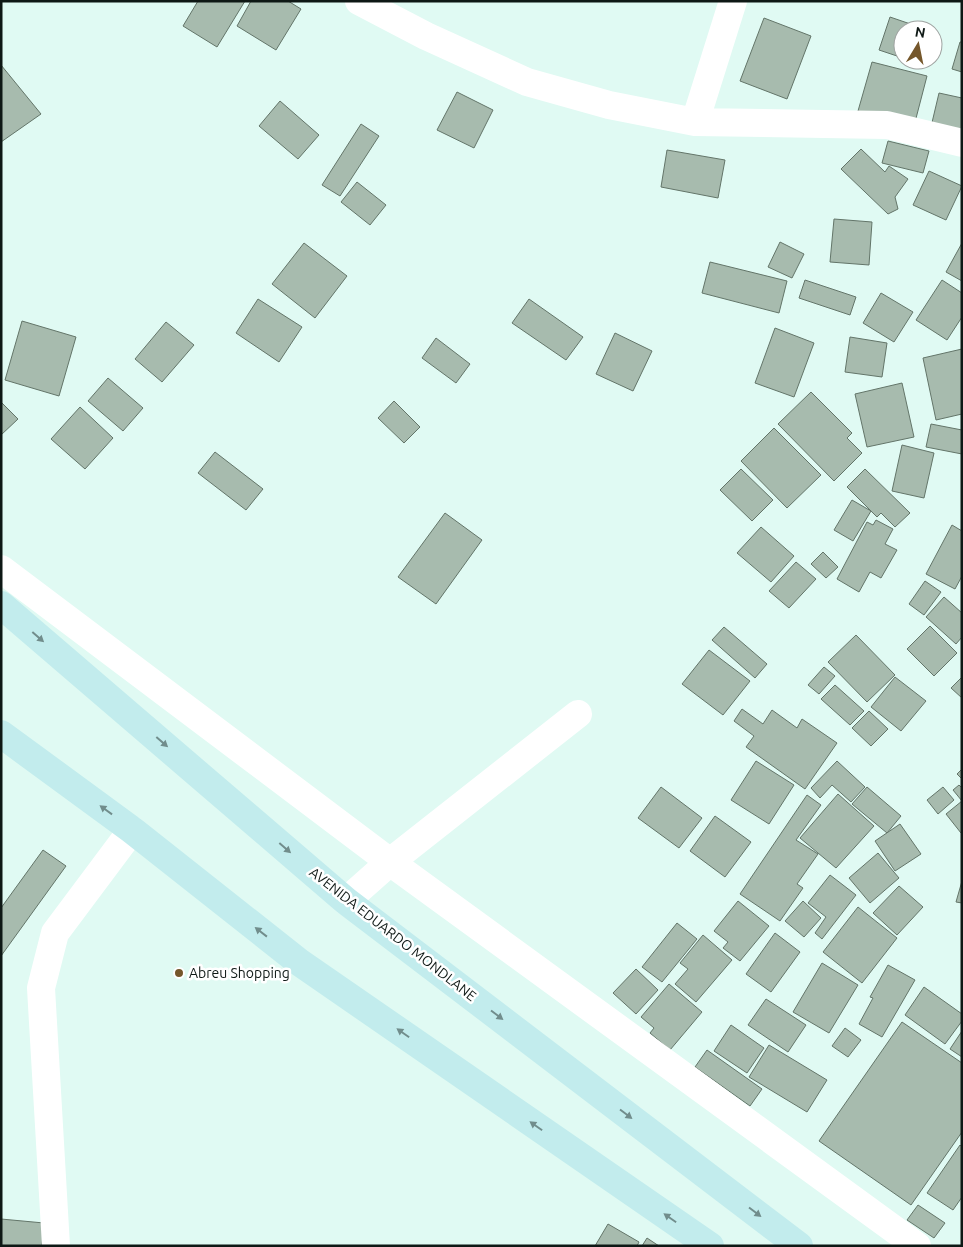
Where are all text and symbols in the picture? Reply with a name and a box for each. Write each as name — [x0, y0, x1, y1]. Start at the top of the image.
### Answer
north arrow — [893, 20, 943, 70]
text: N — [914, 23, 927, 41]
one-way arrow — [32, 631, 45, 642]
one-way arrow — [155, 737, 168, 748]
one-way arrow — [99, 806, 112, 816]
one-way arrow — [278, 843, 291, 854]
street label: AVENIDA EDUARDO MONDLANE — [306, 864, 480, 1004]
one-way arrow — [254, 927, 268, 937]
place label: Abreu Shopping — [189, 965, 290, 981]
marker: Abreu Shopping — [173, 967, 185, 979]
one-way arrow — [490, 1010, 503, 1021]
one-way arrow — [396, 1028, 409, 1038]
one-way arrow — [619, 1108, 632, 1119]
one-way arrow — [530, 1121, 543, 1131]
one-way arrow — [748, 1207, 761, 1218]
one-way arrow — [663, 1213, 677, 1223]

